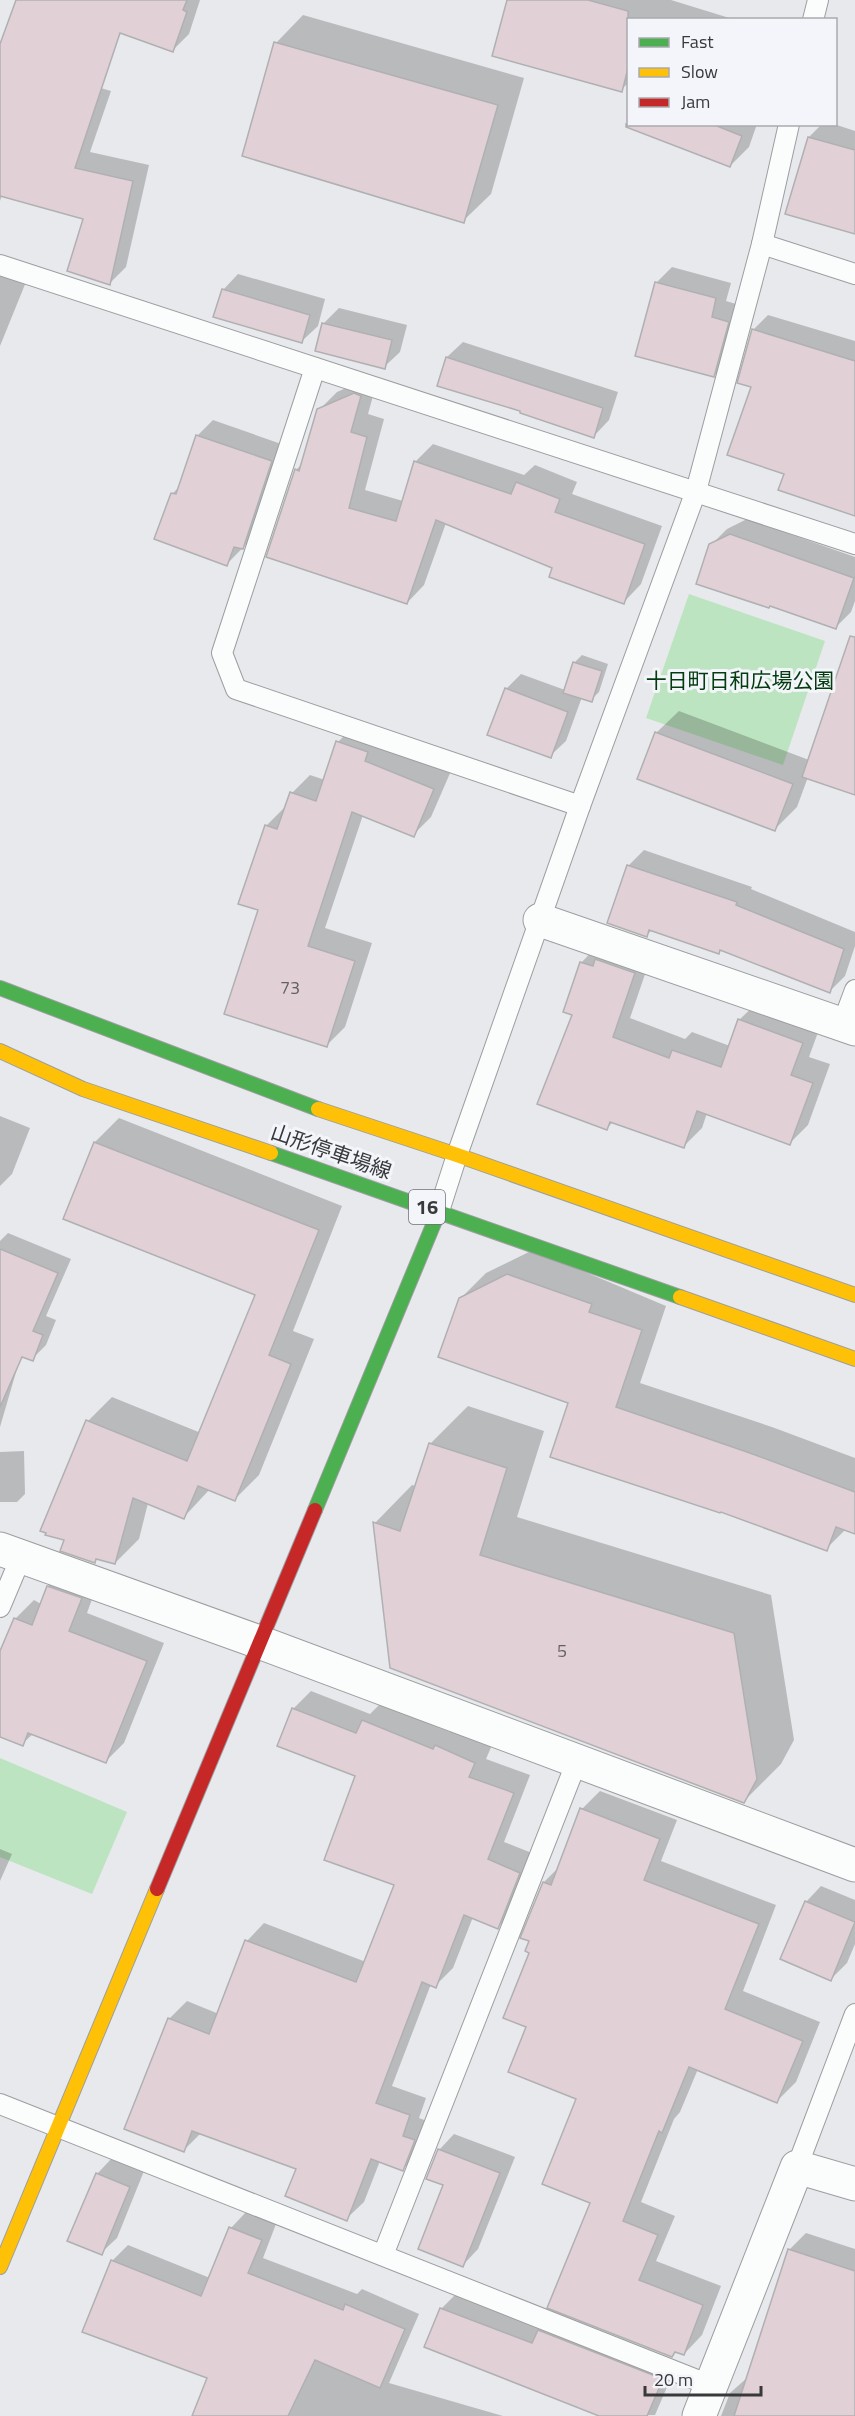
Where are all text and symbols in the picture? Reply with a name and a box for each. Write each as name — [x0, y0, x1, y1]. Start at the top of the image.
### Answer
legend — [627, 18, 837, 126]
text: Fast — [681, 28, 714, 55]
text: Slow — [681, 58, 718, 85]
text: Jam — [681, 88, 710, 115]
park label: 十日町日和広場公園 — [646, 664, 835, 696]
house number: 73 — [280, 974, 300, 1001]
street label: 山形停車場線 — [267, 1115, 396, 1187]
road number: 16 — [409, 1190, 445, 1224]
house number: 5 — [557, 1637, 567, 1664]
scale bar — [645, 2359, 760, 2397]
text: 20 m — [654, 2366, 693, 2393]

